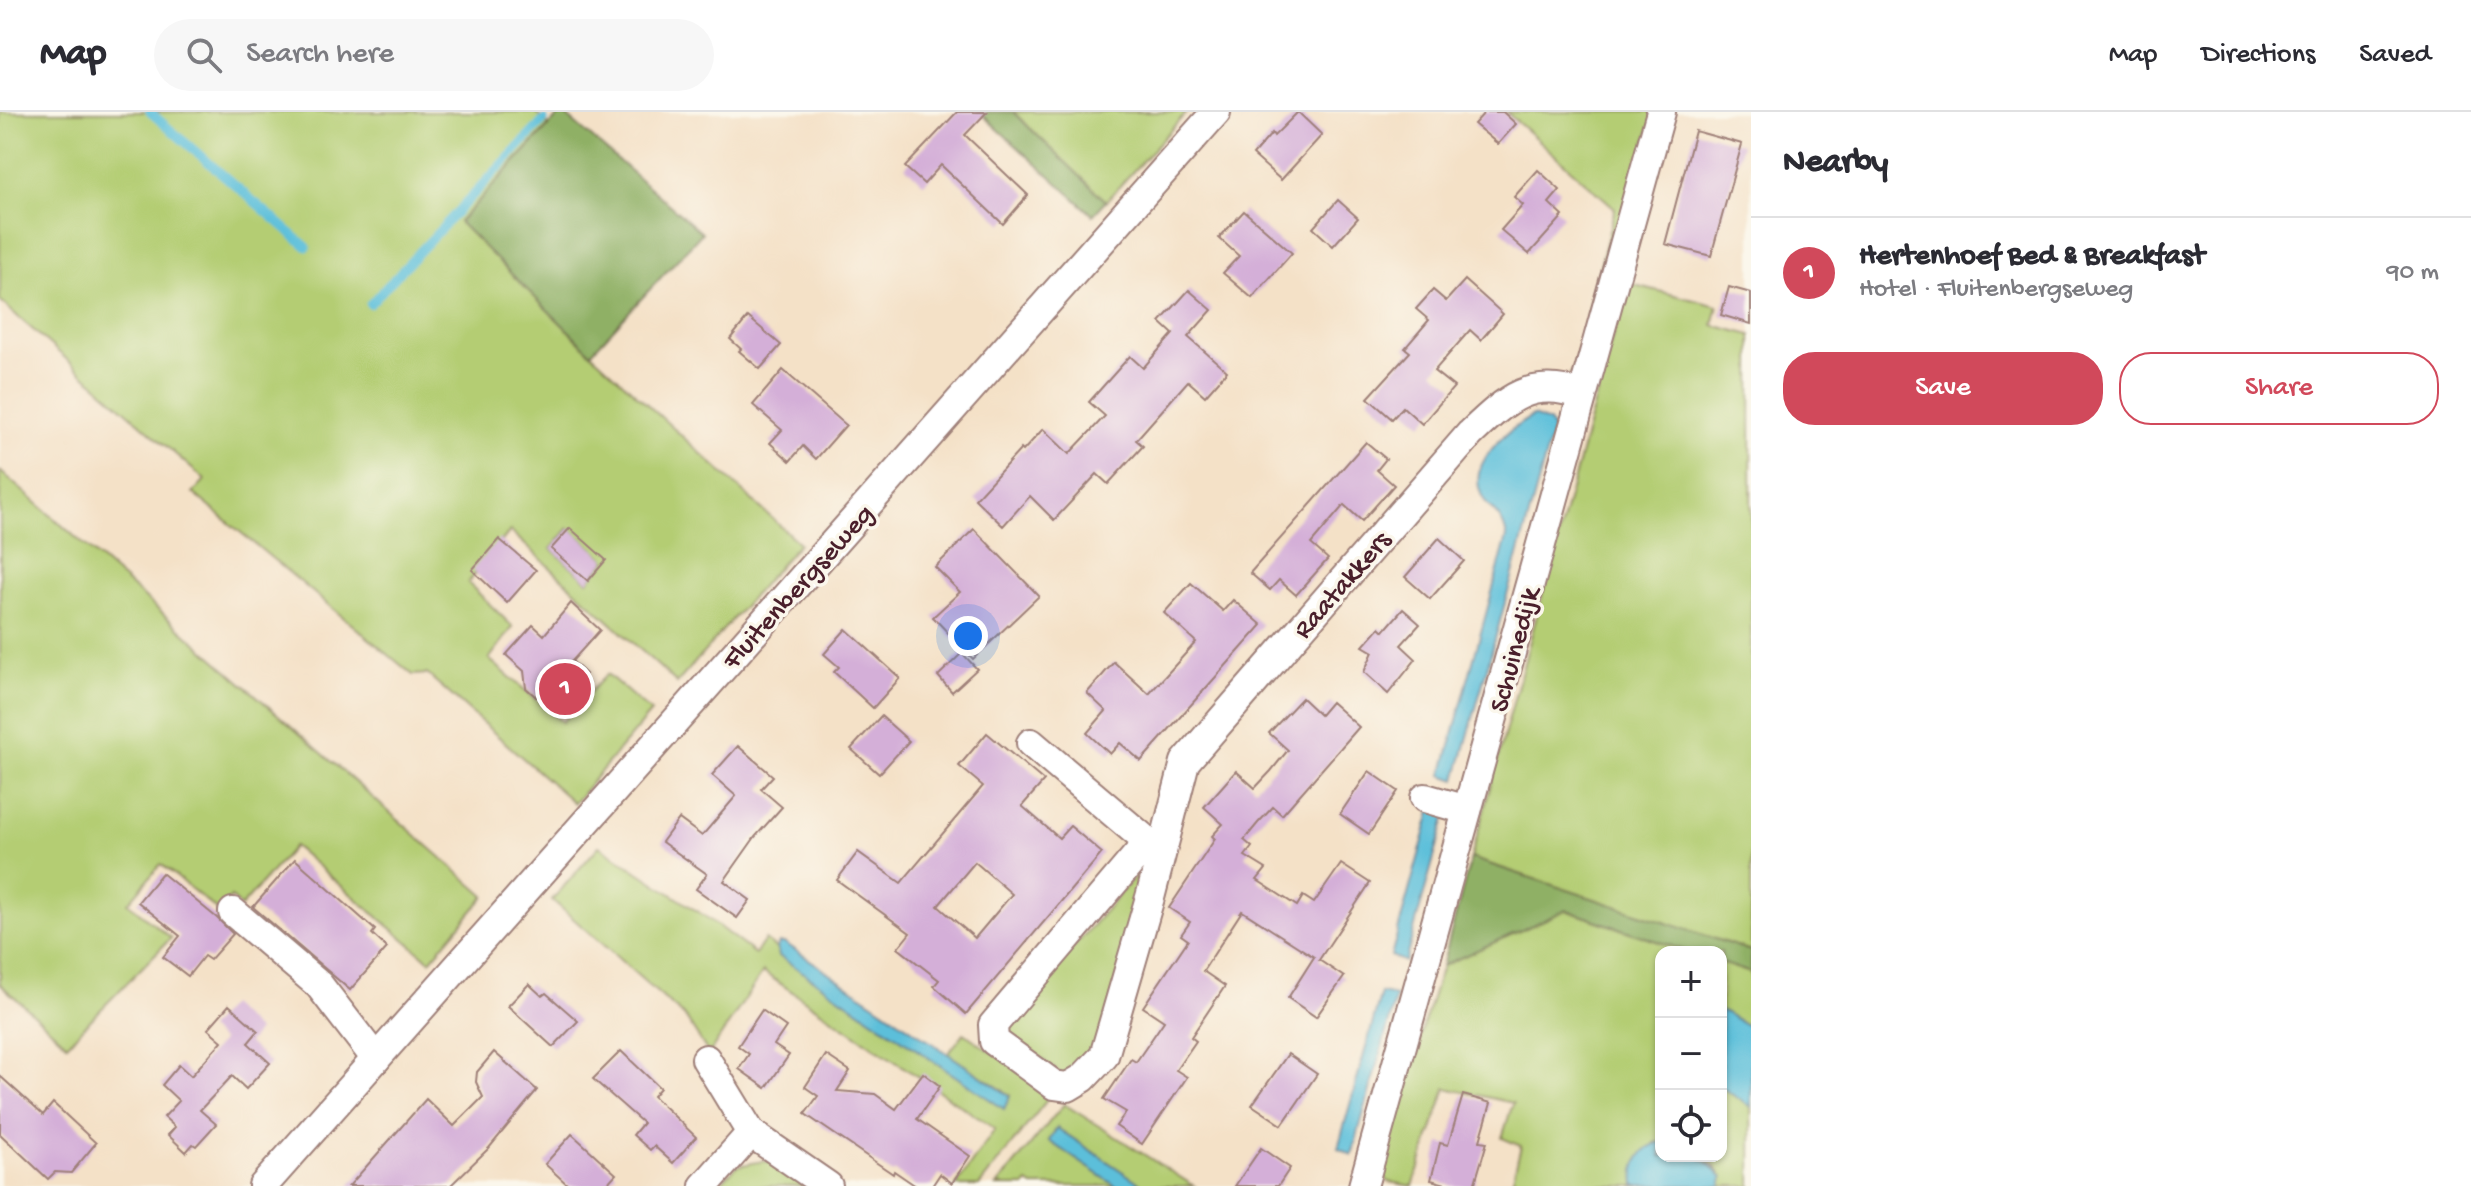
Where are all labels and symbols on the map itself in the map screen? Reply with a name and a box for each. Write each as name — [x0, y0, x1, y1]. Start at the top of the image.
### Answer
street label: Fluitenbergseweg — [716, 499, 882, 678]
street label: Raatakkers — [1288, 525, 1400, 647]
street label: Schuinedijk — [1484, 582, 1549, 716]
your location — [948, 616, 988, 656]
pin: 1 — [539, 659, 591, 719]

